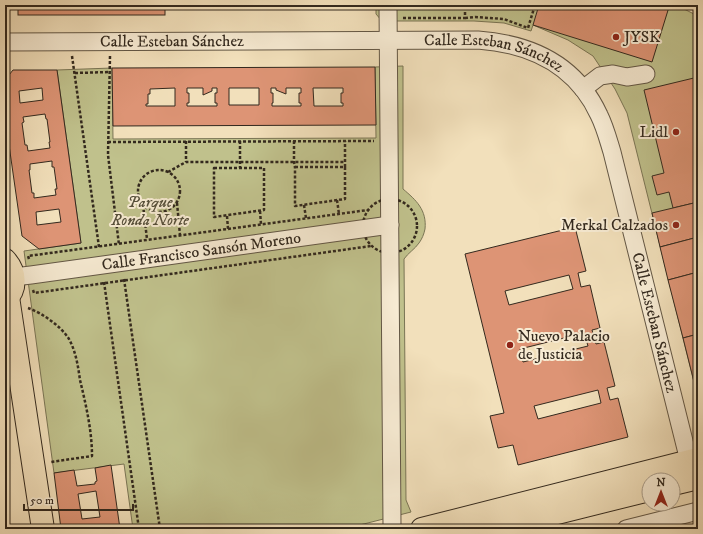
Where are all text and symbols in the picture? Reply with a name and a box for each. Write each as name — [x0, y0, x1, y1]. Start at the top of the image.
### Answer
place label: JYSK — [622, 27, 661, 47]
street label: Calle Esteban Sánchez — [424, 30, 568, 77]
street label: Calle Esteban Sánchez — [100, 31, 244, 52]
marker: JYSK — [611, 32, 621, 42]
place label: Lidl — [640, 122, 668, 142]
marker: Lidl — [671, 127, 681, 137]
park label: Parque Ronda Norte — [110, 192, 189, 230]
place label: Merkal Calzados — [561, 215, 668, 235]
marker: Merkal Calzados — [671, 220, 681, 230]
street label: Calle Francisco Sansón Moreno — [100, 227, 302, 275]
street label: Calle Esteban Sánchez — [627, 250, 682, 395]
place label: Nuevo Palacio de Justicia — [518, 326, 610, 364]
marker: Nuevo Palacio de Justicia — [505, 340, 515, 350]
north arrow — [641, 472, 681, 512]
text: N — [656, 476, 666, 490]
scale bar — [24, 486, 133, 512]
text: 50 m — [30, 493, 54, 508]

